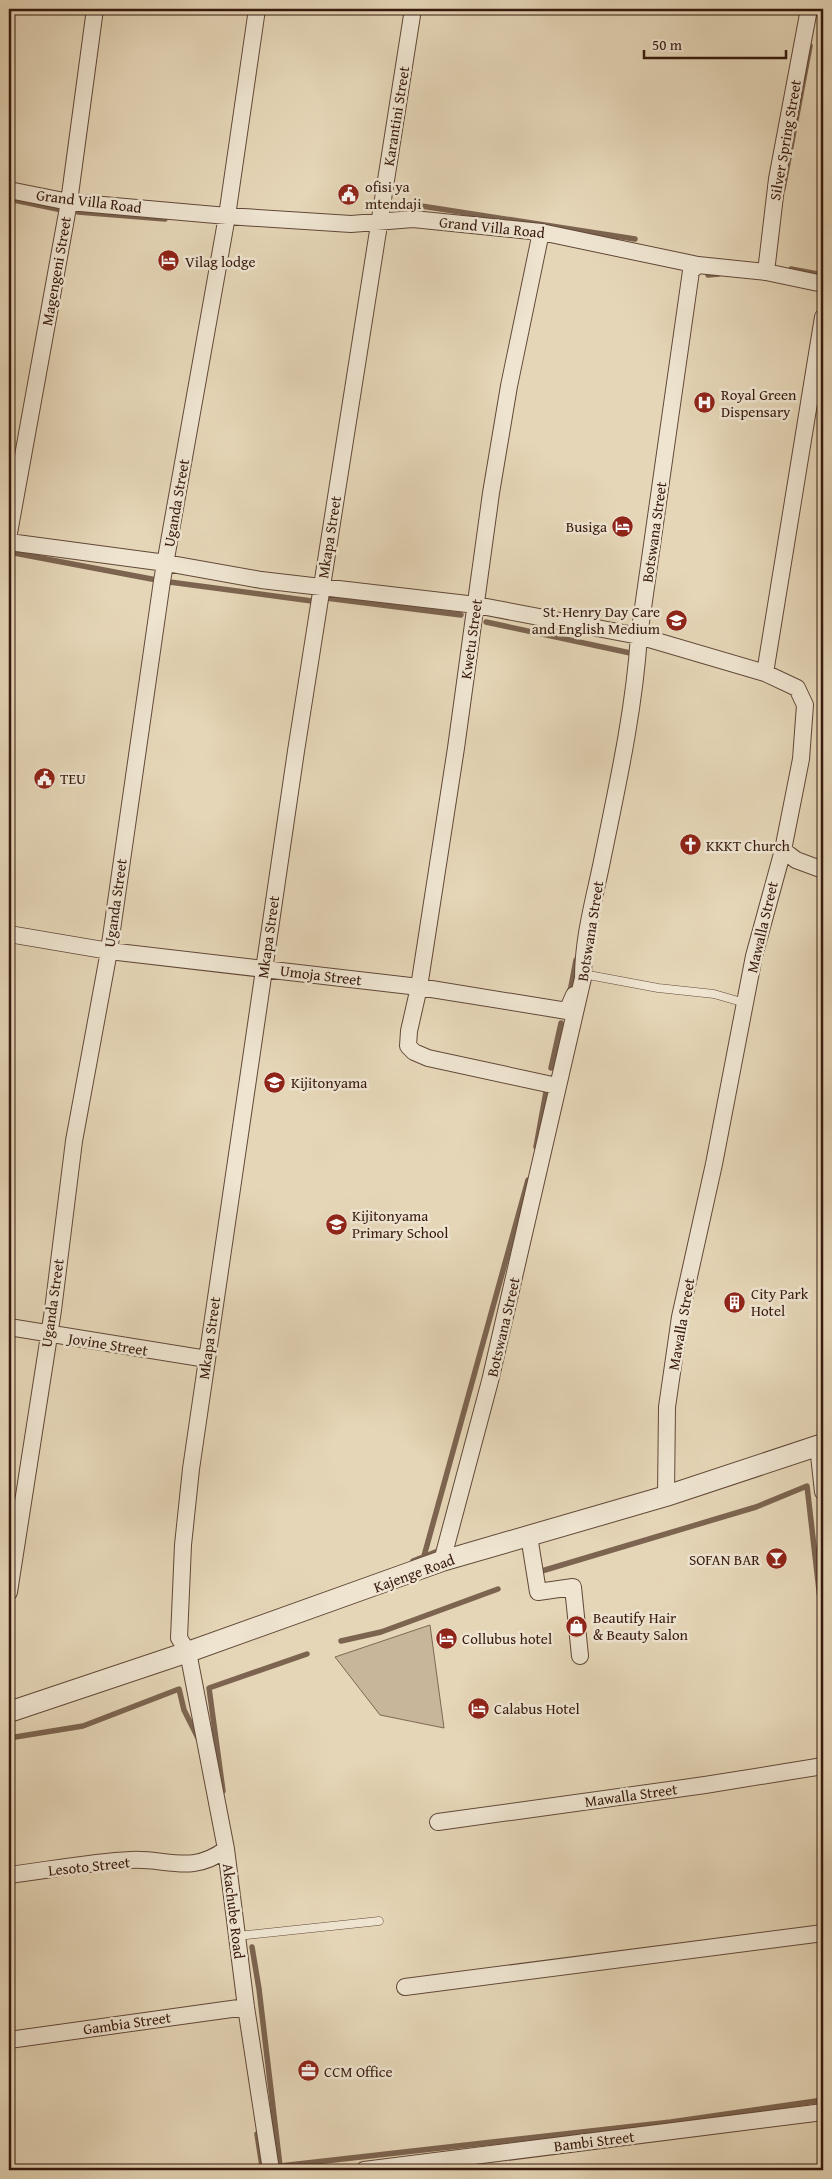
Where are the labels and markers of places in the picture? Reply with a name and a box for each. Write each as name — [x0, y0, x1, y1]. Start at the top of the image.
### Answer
place label: ofisi ya mtendaji — [365, 176, 421, 214]
public building icon: ofisi ya mtendaji — [337, 183, 361, 207]
hotel icon: Vilag lodge — [157, 249, 181, 273]
place label: Vilag lodge — [185, 251, 255, 272]
place label: Royal Green Dispensary — [721, 384, 797, 422]
hospital icon: Royal Green Dispensary — [693, 391, 717, 415]
hotel icon: Busiga — [611, 514, 635, 538]
place label: Busiga — [566, 516, 607, 537]
place label: St. Henry Day Care and English Medium — [532, 601, 661, 639]
school or university icon: St. Henry Day Care and English Medium — [664, 608, 688, 632]
public building icon: TEU — [32, 766, 56, 790]
place label: TEU — [60, 768, 86, 789]
church icon: KKKT Church — [678, 833, 702, 857]
place label: KKKT Church — [706, 835, 790, 856]
school or university icon: Kijitonyama — [263, 1070, 287, 1094]
place label: Kijitonyama — [291, 1072, 367, 1093]
place label: Kijitonyama Primary School — [352, 1205, 448, 1243]
school or university icon: Kijitonyama Primary School — [324, 1212, 348, 1236]
place label: City Park Hotel — [751, 1283, 809, 1321]
building icon: City Park Hotel — [723, 1290, 747, 1314]
bar icon: SOFAN BAR — [764, 1547, 788, 1571]
place label: SOFAN BAR — [689, 1549, 760, 1570]
place label: Beautify Hair & Beauty Salon — [593, 1607, 689, 1645]
shop icon: Beautify Hair & Beauty Salon — [565, 1614, 589, 1638]
hotel icon: Collubus hotel — [434, 1626, 458, 1650]
place label: Collubus hotel — [462, 1628, 552, 1649]
hotel icon: Calabus Hotel — [466, 1696, 490, 1720]
place label: Calabus Hotel — [494, 1698, 580, 1719]
office icon: CCM Office — [296, 2059, 320, 2083]
place label: CCM Office — [324, 2061, 393, 2082]

